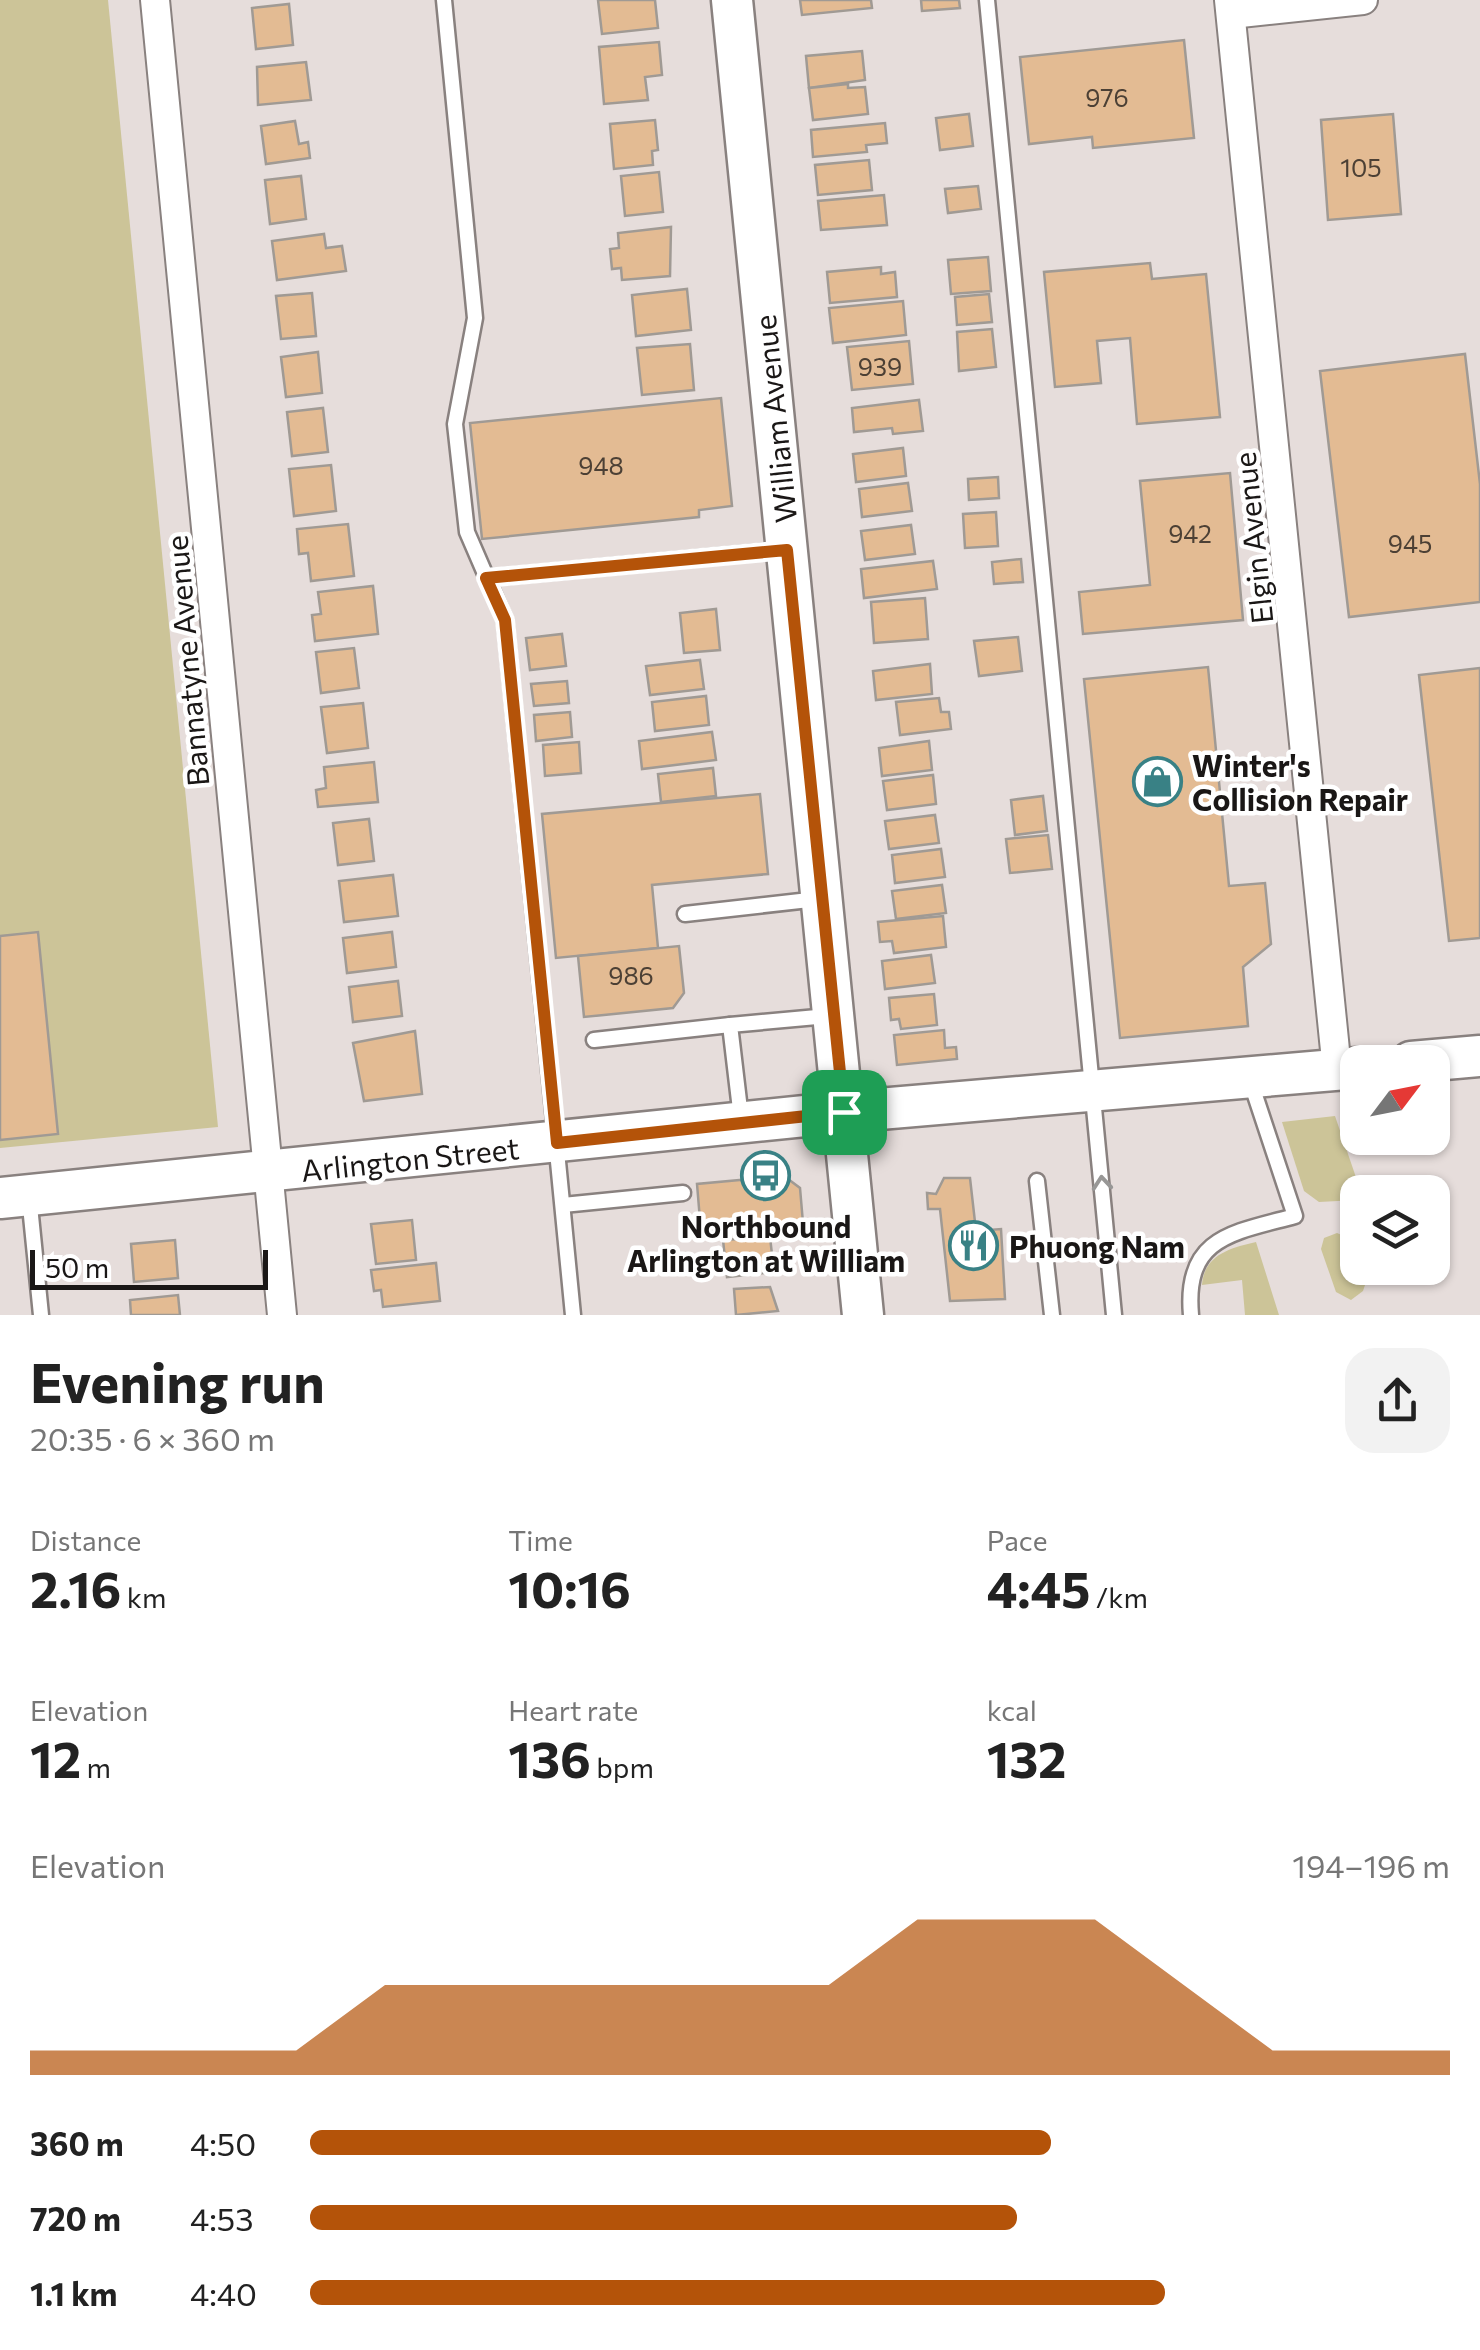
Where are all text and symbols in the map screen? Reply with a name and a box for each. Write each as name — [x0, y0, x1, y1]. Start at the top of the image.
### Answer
house number: 976 — [1085, 82, 1129, 112]
house number: 105 — [1340, 152, 1382, 182]
street label: William Avenue — [745, 313, 803, 525]
house number: 939 — [858, 351, 902, 381]
house number: 948 — [578, 450, 624, 480]
street label: Elgin Avenue — [1225, 450, 1279, 626]
house number: 942 — [1168, 518, 1212, 548]
house number: 945 — [1388, 528, 1432, 558]
street label: Bannatyne Avenue — [157, 534, 215, 788]
place label: Winter's Collision Repair — [1192, 746, 1408, 817]
shop icon: Winter's Collision Repair — [1131, 755, 1183, 807]
house number: 986 — [608, 960, 654, 990]
north arrow — [1340, 1045, 1450, 1155]
map controls — [1340, 1045, 1450, 1285]
pin — [802, 1070, 887, 1155]
icon: arrive — [817, 1085, 872, 1140]
street label: Arlington Street — [299, 1128, 521, 1188]
bus stop icon: Northbound Arlington at William — [740, 1150, 792, 1202]
one-way arrow — [1092, 1175, 1113, 1191]
button: layers — [1340, 1175, 1450, 1285]
place label: Northbound Arlington at William — [627, 1207, 905, 1278]
restaurant icon: Phuong Nam — [948, 1219, 1000, 1271]
place label: Phuong Nam — [1009, 1227, 1185, 1264]
scale bar — [30, 1245, 268, 1290]
text: 50 m — [45, 1250, 109, 1284]
text: Evening run — [30, 1347, 325, 1414]
button: share — [1345, 1348, 1450, 1453]
text: 20:35 · 6 × 360 m — [30, 1418, 275, 1458]
text: Distance — [30, 1523, 141, 1557]
text: Time — [508, 1523, 573, 1557]
text: Pace — [987, 1523, 1048, 1557]
text: 2.16 — [30, 1557, 121, 1618]
text: 10:16 — [508, 1557, 631, 1618]
text: 4:45 — [987, 1557, 1090, 1618]
text: km — [121, 1580, 166, 1614]
text: /km — [1090, 1580, 1148, 1614]
text: Elevation — [30, 1693, 148, 1727]
text: Heart rate — [508, 1693, 638, 1727]
text: kcal — [987, 1693, 1037, 1727]
text: 12 — [30, 1727, 81, 1788]
text: 136 — [508, 1727, 591, 1788]
text: 132 — [987, 1727, 1067, 1788]
text: m — [81, 1750, 111, 1784]
text: bpm — [591, 1750, 654, 1784]
text: Elevation — [30, 1845, 165, 1885]
text: 194–196 m — [1292, 1845, 1450, 1885]
text: 360 m — [30, 2123, 124, 2163]
text: 4:50 — [190, 2123, 256, 2163]
text: 720 m — [30, 2198, 121, 2238]
text: 4:53 — [190, 2198, 253, 2238]
text: 1.1 km — [30, 2273, 117, 2313]
text: 4:40 — [190, 2273, 257, 2313]

